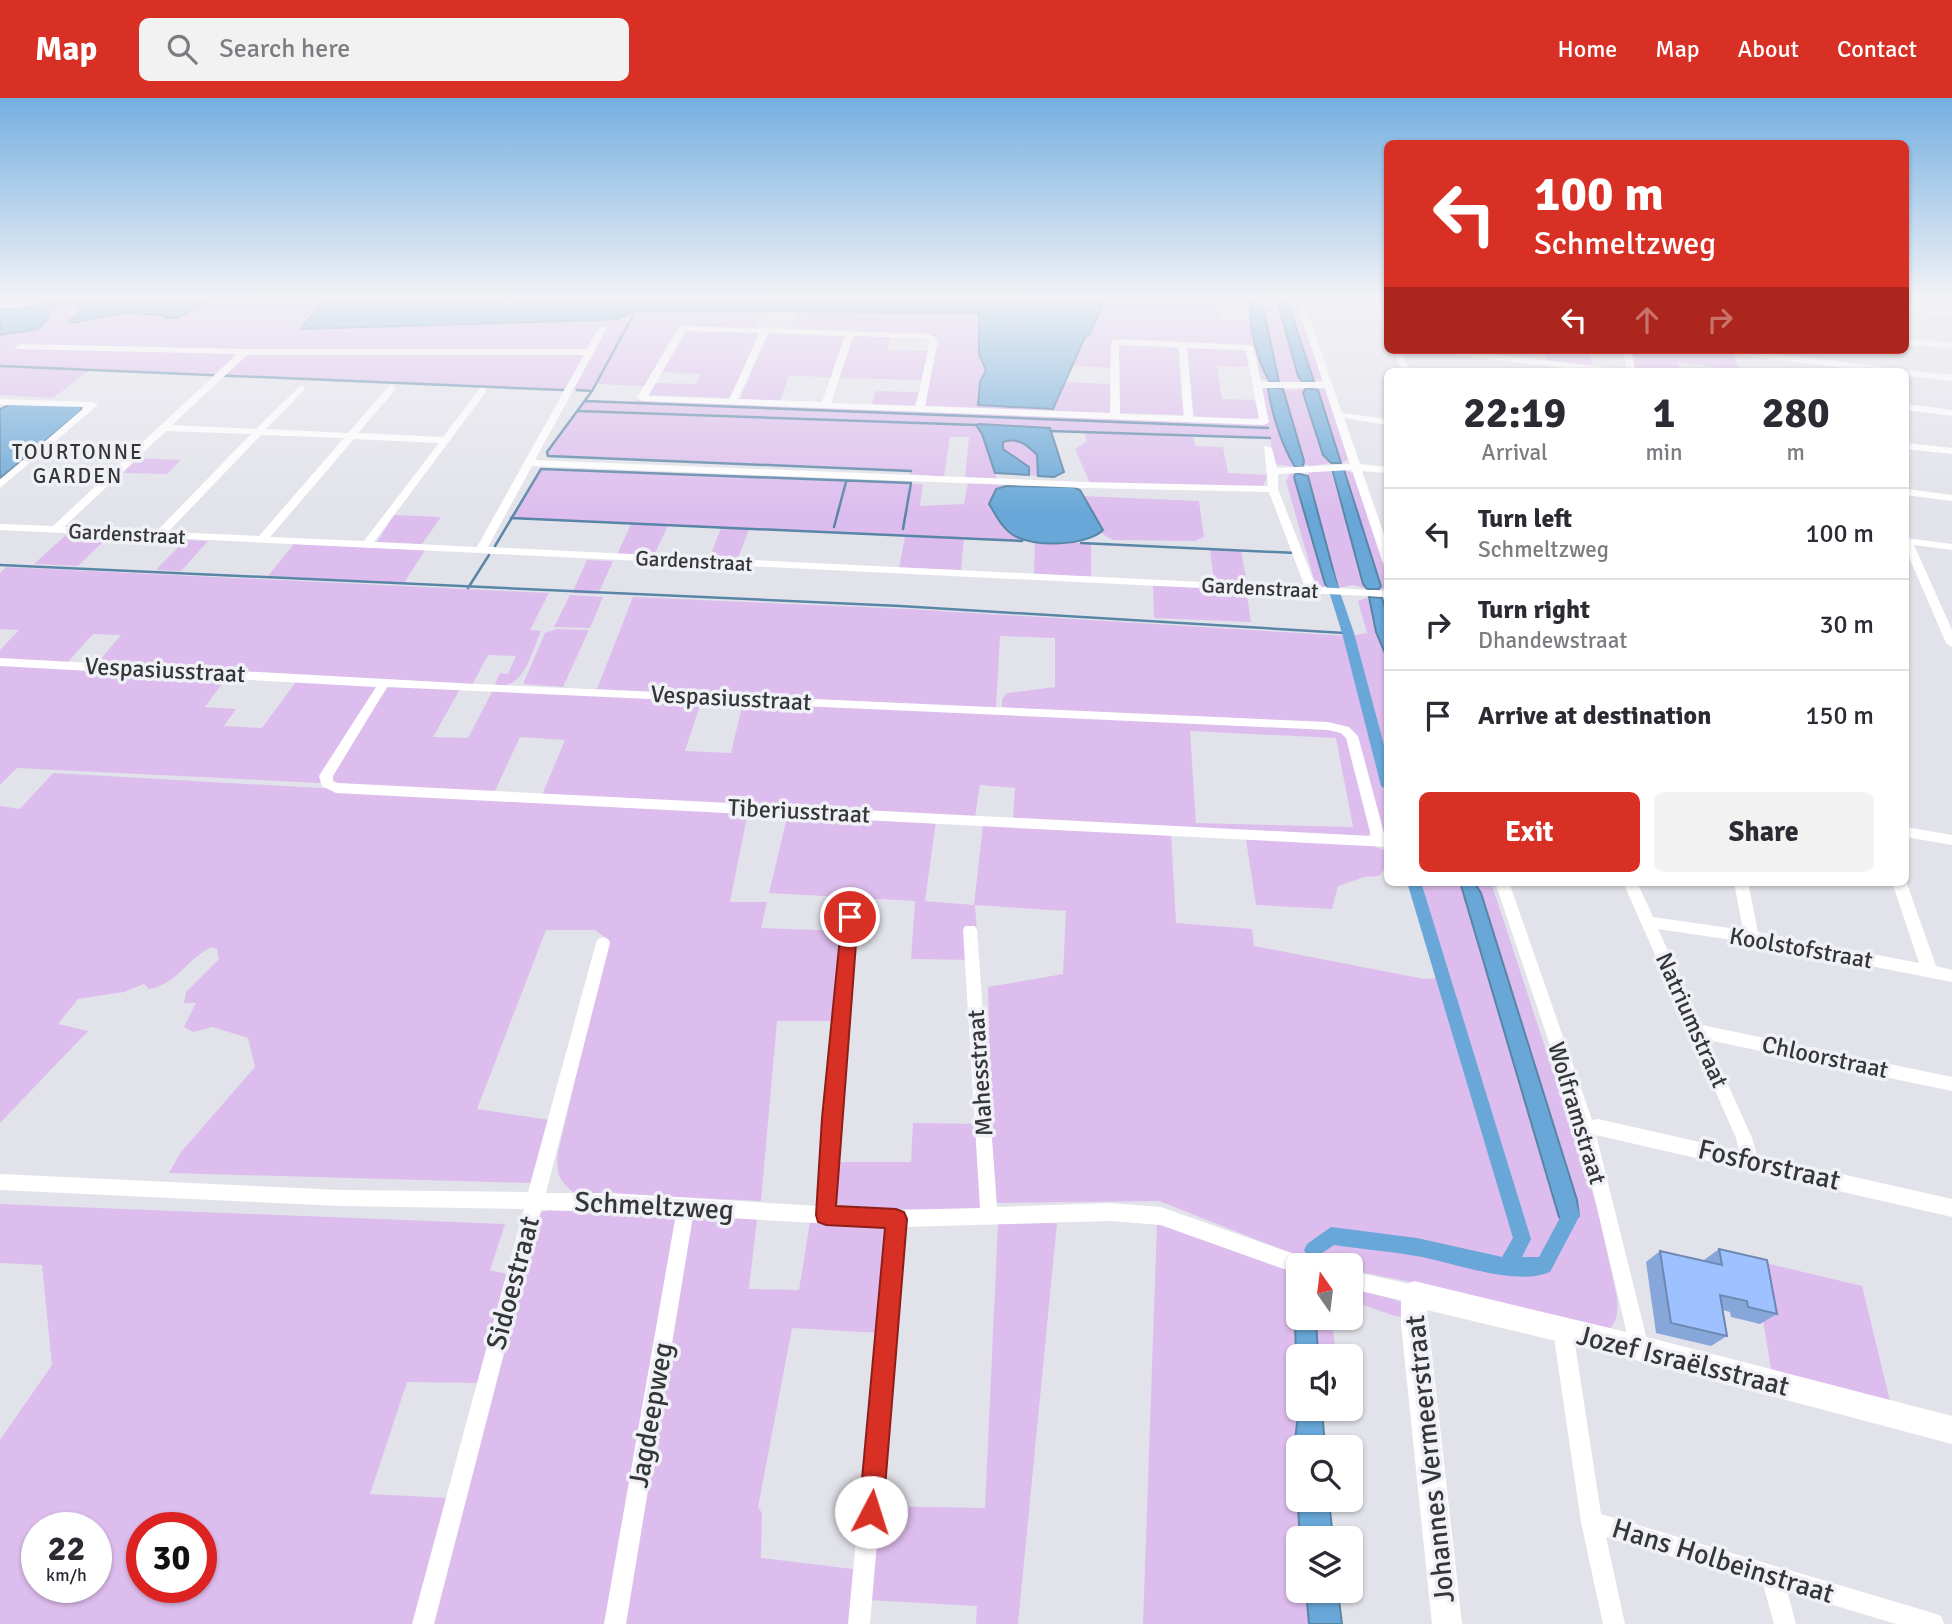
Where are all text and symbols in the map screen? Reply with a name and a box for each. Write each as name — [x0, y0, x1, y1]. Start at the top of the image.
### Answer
search box — [139, 18, 629, 81]
text: Map — [35, 29, 97, 70]
icon: search — [163, 30, 201, 68]
text: Search here — [219, 33, 350, 65]
text: Home — [1557, 34, 1617, 64]
text: Map — [1655, 34, 1700, 64]
text: About — [1738, 34, 1799, 64]
text: Contact — [1837, 34, 1917, 64]
text: 100 m — [1534, 164, 1664, 224]
icon: left — [1419, 168, 1510, 259]
text: Schmeltzweg — [1534, 224, 1716, 263]
icon: left — [1555, 301, 1593, 339]
icon: ahead — [1628, 301, 1666, 339]
icon: right — [1701, 301, 1739, 339]
text: 22:19 — [1463, 388, 1566, 439]
text: 1 — [1653, 388, 1675, 439]
text: 280 — [1762, 388, 1830, 439]
text: Arrival — [1482, 438, 1548, 467]
text: min — [1645, 438, 1683, 467]
text: m — [1787, 438, 1805, 467]
district label: TOURTONNE GARDEN — [12, 439, 144, 489]
text: Turn left — [1478, 503, 1572, 535]
icon: left — [1419, 515, 1457, 553]
street label: Gardenstraat — [68, 518, 186, 550]
text: 100 m — [1805, 518, 1874, 550]
text: Schmeltzweg — [1478, 535, 1609, 564]
street label: Gardenstraat — [635, 545, 753, 577]
street label: Gardenstraat — [1201, 572, 1319, 604]
text: Turn right — [1478, 594, 1590, 626]
icon: right — [1419, 606, 1457, 644]
text: 30 m — [1819, 609, 1874, 641]
text: Dhandewstraat — [1478, 626, 1627, 655]
street label: Vespasiusstraat — [84, 651, 246, 689]
street label: Vespasiusstraat — [650, 679, 812, 717]
icon: arrive — [1419, 697, 1457, 735]
text: Arrive at destination — [1478, 700, 1711, 732]
text: 150 m — [1805, 700, 1874, 732]
street label: Tiberiusstraat — [727, 792, 871, 830]
button: Exit — [1419, 792, 1640, 872]
button: Share — [1654, 792, 1874, 872]
pin — [820, 887, 880, 947]
icon: arrive — [831, 898, 869, 936]
street label: Koolstofstraat — [1727, 921, 1875, 975]
street label: Natriumstraat — [1649, 948, 1735, 1092]
street label: Mahesstraat — [961, 1009, 999, 1137]
street label: Chloorstraat — [1759, 1029, 1891, 1085]
street label: Wolframstraat — [1541, 1038, 1613, 1188]
street label: Fosforstraat — [1695, 1132, 1843, 1198]
street label: Schmeltzweg — [573, 1185, 735, 1227]
street label: Sidoestraat — [479, 1212, 547, 1353]
north arrow — [1286, 1253, 1363, 1330]
map controls — [1286, 1253, 1363, 1603]
street label: Johannes Vermeerstraat — [1398, 1313, 1462, 1605]
street label: Jozef Israëlsstraat — [1573, 1318, 1793, 1404]
street label: Jagdeepweg — [621, 1340, 681, 1490]
button: sound — [1286, 1344, 1363, 1421]
button: search — [1286, 1435, 1363, 1512]
position arrow — [834, 1475, 908, 1549]
street label: Hans Holbeinstraat — [1608, 1511, 1838, 1611]
speed limit sign: 30 — [126, 1512, 217, 1603]
button: layers — [1286, 1526, 1363, 1603]
text: 22 — [48, 1527, 85, 1570]
text: km/h — [46, 1564, 87, 1586]

